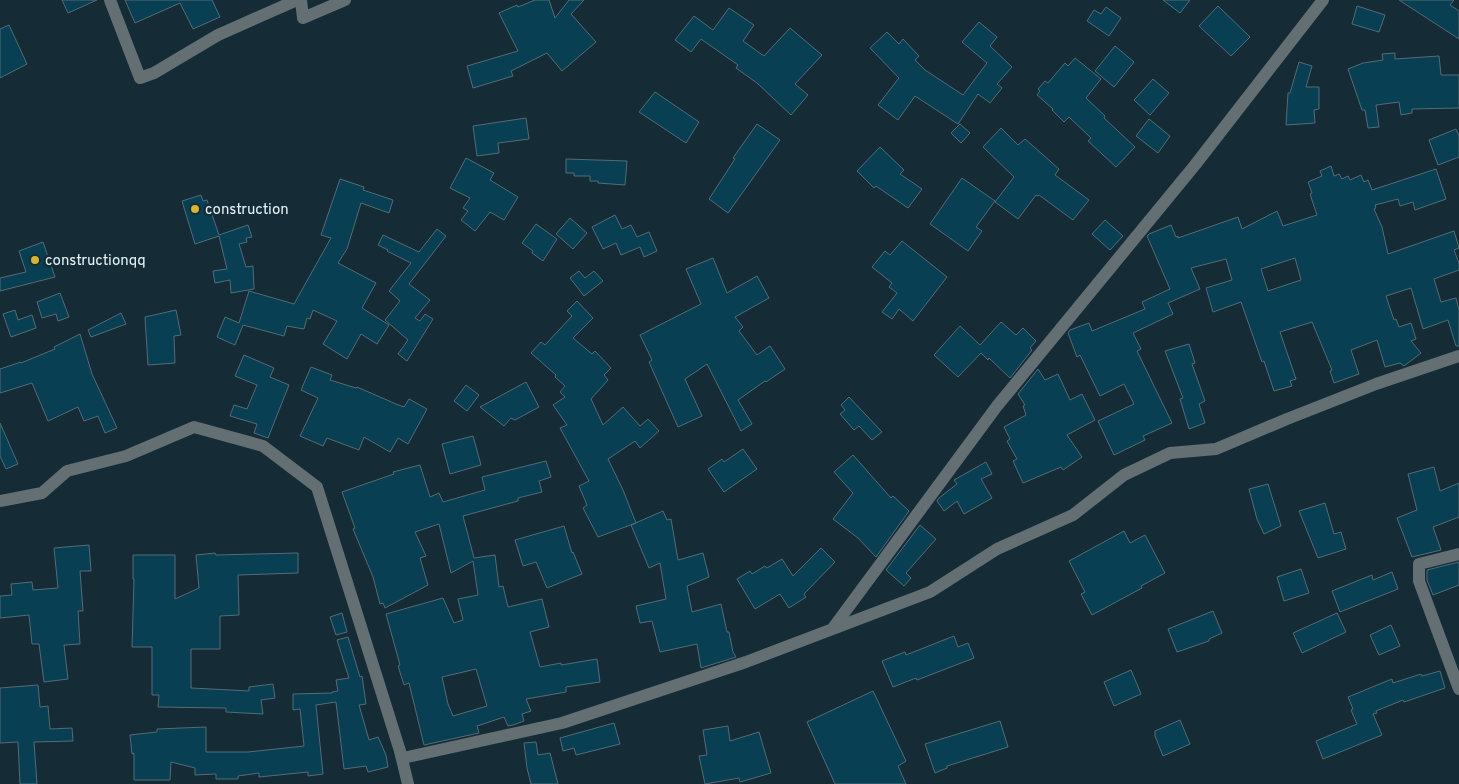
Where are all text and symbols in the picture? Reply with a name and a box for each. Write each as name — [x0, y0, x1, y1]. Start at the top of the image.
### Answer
place label: construction — [205, 201, 289, 220]
marker: construction — [189, 203, 201, 215]
place label: constructionqq — [45, 252, 146, 271]
marker: constructionqq — [29, 254, 41, 266]

